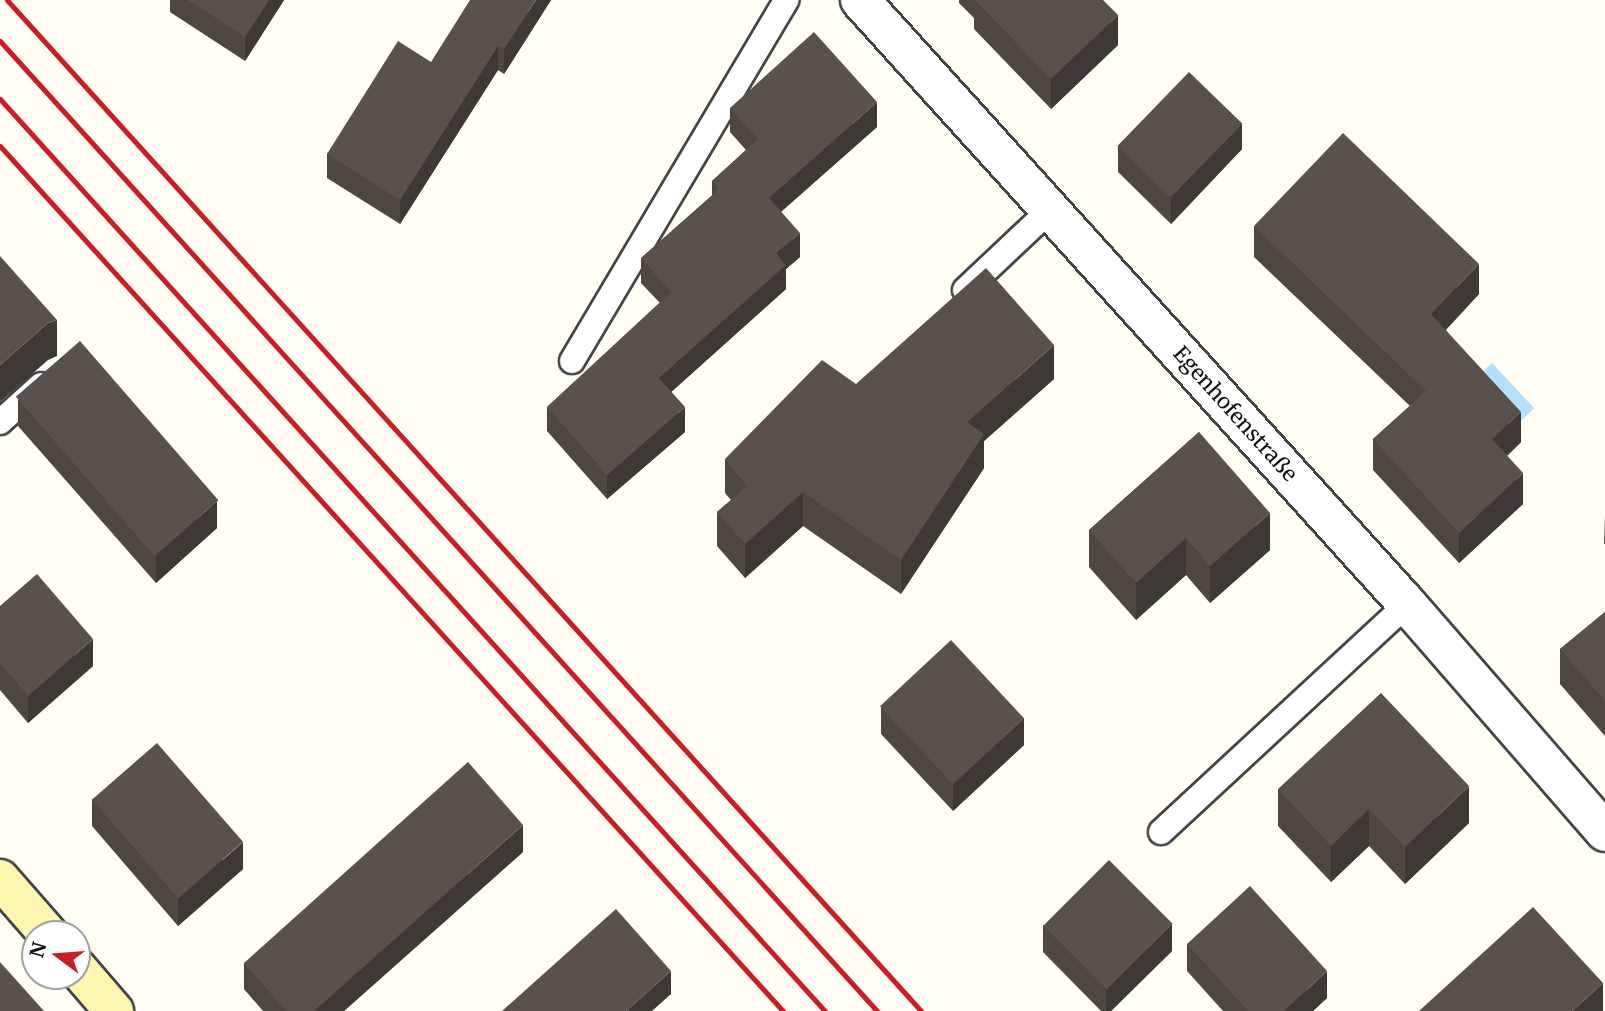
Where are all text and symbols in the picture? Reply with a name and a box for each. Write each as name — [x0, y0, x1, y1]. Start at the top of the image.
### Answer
street label: Egenhofenstraße — [1168, 341, 1302, 487]
north arrow — [21, 920, 91, 990]
text: N — [24, 939, 51, 960]

